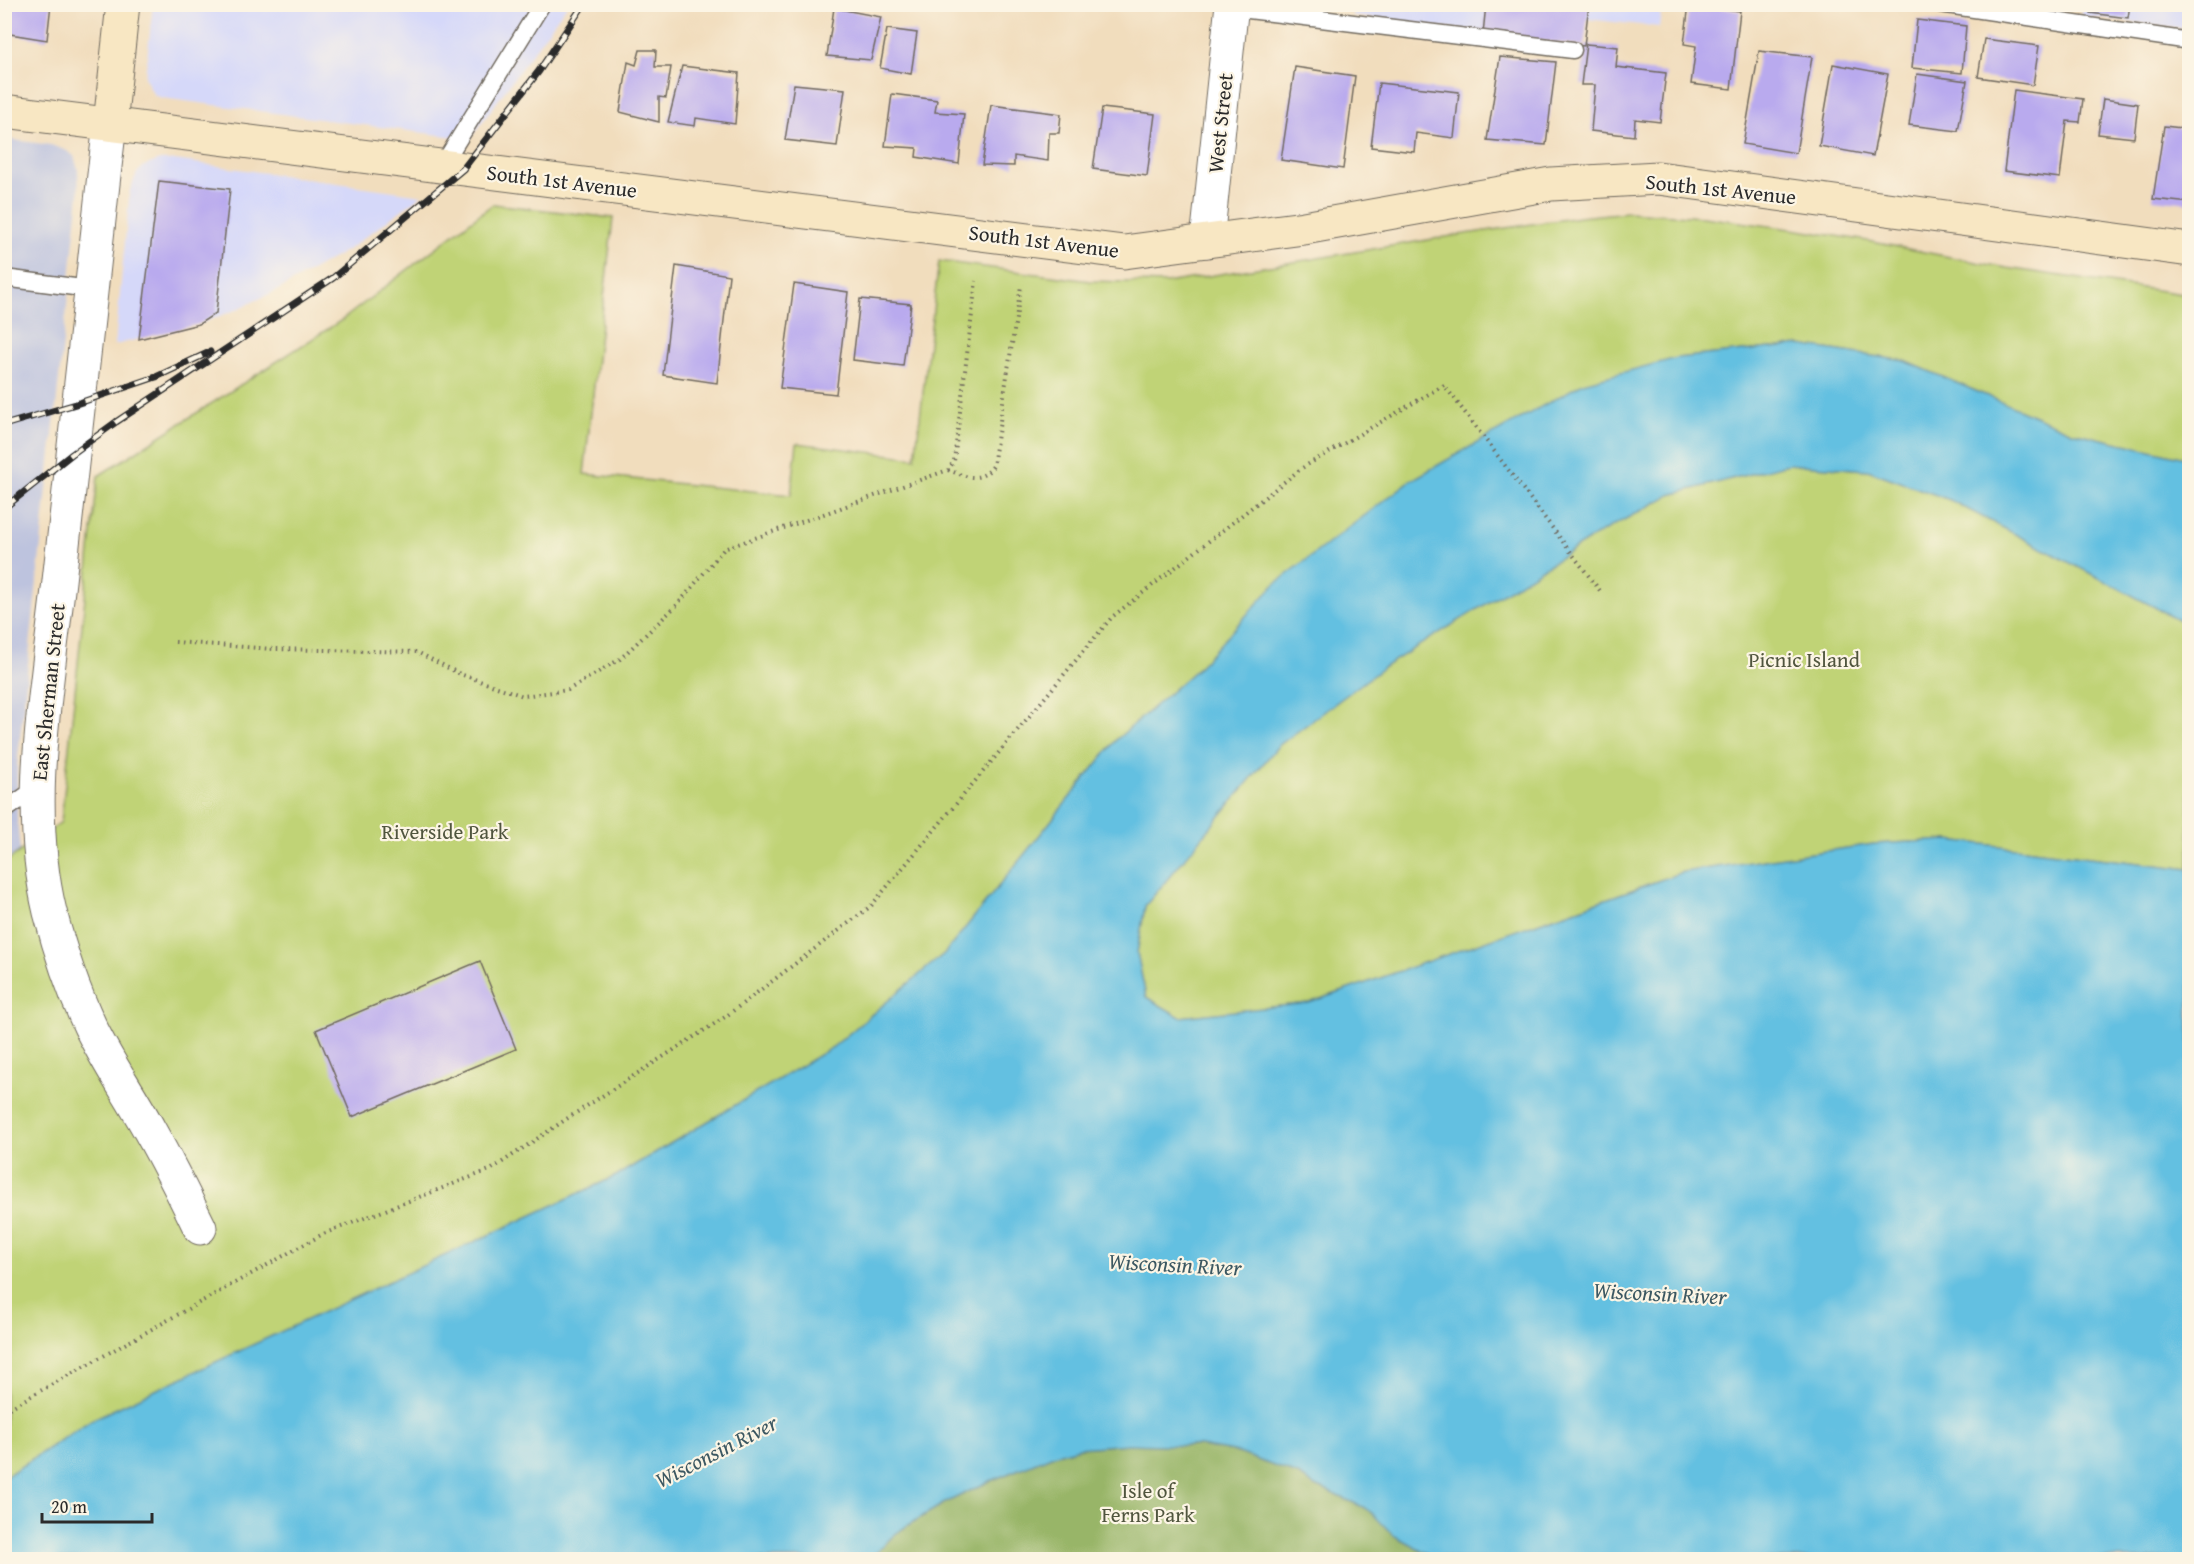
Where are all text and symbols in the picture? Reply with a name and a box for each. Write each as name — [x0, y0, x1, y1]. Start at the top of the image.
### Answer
street label: West Street — [1199, 71, 1241, 175]
street label: South 1st Avenue — [485, 156, 639, 206]
street label: South 1st Avenue — [1644, 166, 1798, 212]
street label: South 1st Avenue — [967, 216, 1121, 266]
street label: East Sherman Street — [23, 601, 73, 782]
park label: Picnic Island — [1748, 644, 1861, 675]
park label: Riverside Park — [382, 816, 509, 847]
water label: Wisconsin River — [1108, 1245, 1243, 1284]
water label: Wisconsin River — [1593, 1274, 1728, 1313]
water label: Wisconsin River — [649, 1406, 783, 1496]
park label: Isle of Ferns Park — [1101, 1475, 1195, 1530]
scale bar — [42, 1486, 152, 1524]
text: 20 m — [51, 1493, 87, 1520]

